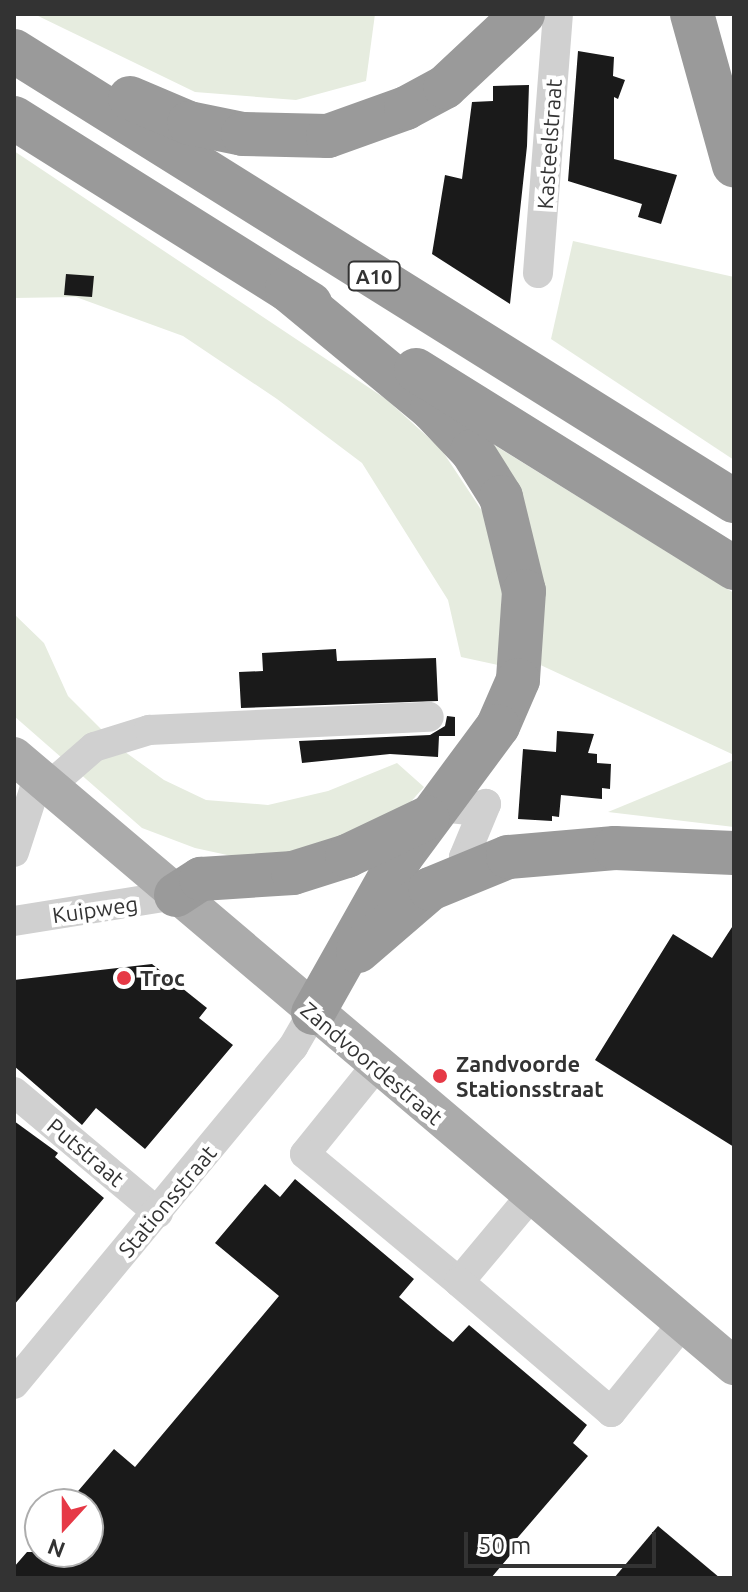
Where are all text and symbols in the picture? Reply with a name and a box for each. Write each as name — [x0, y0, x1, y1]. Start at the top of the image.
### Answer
street label: Kasteelstraat — [531, 78, 567, 210]
road number: A10 — [346, 260, 402, 292]
street label: Kuipweg — [51, 890, 139, 928]
place label: Troc — [140, 965, 185, 991]
marker: Troc — [115, 969, 133, 987]
street label: Zandvoordestraat — [296, 996, 448, 1130]
place label: Zandvoorde Stationsstraat — [456, 1050, 604, 1102]
marker: Zandvoorde Stationsstraat — [431, 1067, 449, 1085]
street label: Putstraat — [42, 1112, 130, 1192]
street label: Stationsstraat — [112, 1140, 222, 1262]
north arrow — [24, 1488, 104, 1568]
scale bar — [468, 1516, 660, 1566]
text: 50 m — [478, 1532, 531, 1559]
text: N — [44, 1534, 68, 1564]

